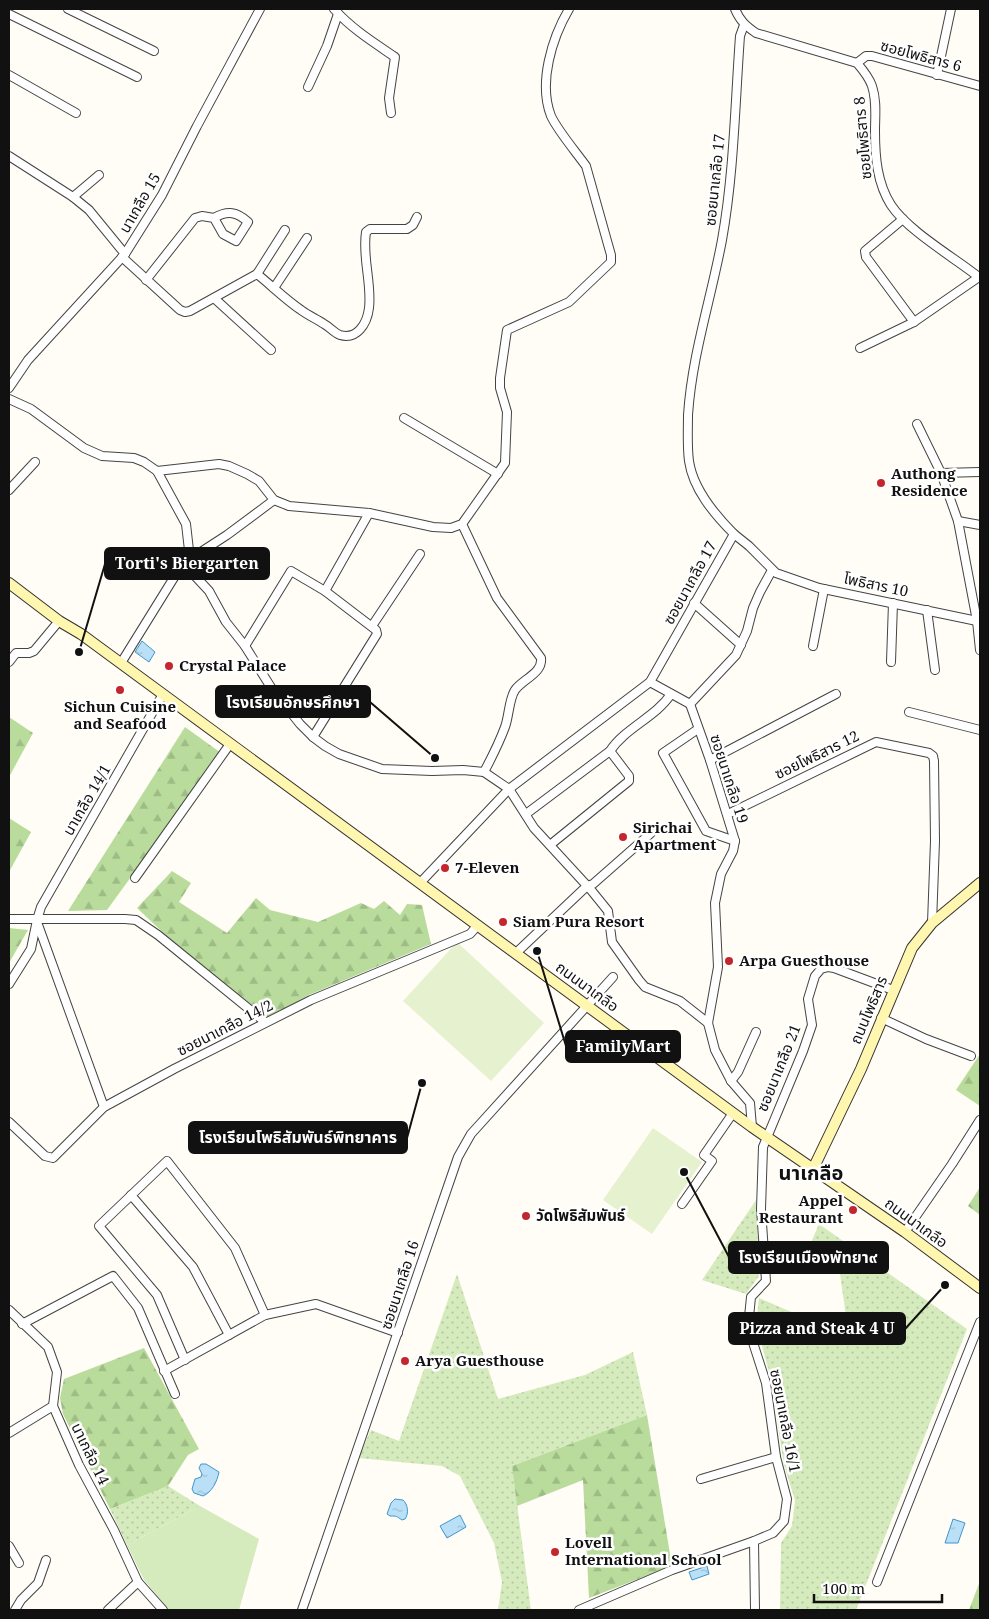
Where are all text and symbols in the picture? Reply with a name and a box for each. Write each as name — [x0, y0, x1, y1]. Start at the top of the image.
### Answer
street label: ซอยโพธิสาร 6 — [879, 35, 964, 75]
street label: ซอยโพธิสาร 8 — [848, 96, 876, 180]
street label: ซอยนาเกลือ 17 — [699, 133, 729, 227]
street label: นาเกลือ 15 — [114, 169, 164, 236]
place label: Authong Residence — [891, 463, 968, 500]
marker: Authong Residence — [875, 477, 887, 489]
street label: ซอยนาเกลือ 17 — [658, 537, 720, 628]
callout: Torti's Biergarten — [105, 548, 269, 579]
text: Torti's Biergarten — [115, 552, 259, 574]
street label: โพธิสาร 10 — [842, 567, 910, 601]
place label: Crystal Palace — [179, 655, 286, 675]
marker: Crystal Palace — [163, 660, 175, 672]
marker: Sichun Cuisine and Seafood — [114, 684, 126, 696]
callout: โรงเรียนอักษรศึกษา — [216, 686, 370, 717]
text: โรงเรียนอักษรศึกษา — [226, 691, 360, 713]
place label: Sichun Cuisine and Seafood — [64, 696, 176, 733]
street label: ซอยโพธิสาร 12 — [771, 725, 862, 783]
street label: ซอยนาเกลือ 19 — [706, 732, 754, 826]
street label: นาเกลือ 14/1 — [58, 760, 115, 839]
place label: Sirichai Apartment — [633, 817, 716, 854]
marker: Sirichai Apartment — [617, 831, 629, 843]
place label: 7-Eleven — [455, 857, 519, 877]
marker: 7-Eleven — [439, 862, 451, 874]
place label: Siam Pura Resort — [513, 911, 644, 931]
marker: Siam Pura Resort — [497, 916, 509, 928]
place label: Arpa Guesthouse — [739, 950, 869, 970]
marker: Arpa Guesthouse — [723, 955, 735, 967]
street label: ถนนนาเกลือ — [552, 957, 623, 1016]
street label: ถนนโพธิสาร — [845, 972, 891, 1047]
street label: ซอยนาเกลือ 14/2 — [173, 994, 276, 1060]
street label: ซอยนาเกลือ 21 — [751, 1021, 805, 1114]
callout: FamilyMart — [566, 1031, 680, 1062]
text: FamilyMart — [576, 1035, 671, 1057]
callout: โรงเรียนโพธิสัมพันธ์พิทยาคาร — [189, 1122, 407, 1153]
text: โรงเรียนโพธิสัมพันธ์พิทยาคาร — [199, 1126, 397, 1148]
district label: นาเกลือ — [779, 1159, 843, 1186]
place label: Appel Restaurant — [759, 1190, 844, 1227]
street label: ถนนนาเกลือ — [881, 1193, 952, 1252]
marker: Appel Restaurant — [847, 1204, 859, 1216]
place label: วัดโพธิสัมพันธ์ — [536, 1205, 625, 1225]
marker: วัดโพธิสัมพันธ์ — [520, 1210, 532, 1222]
street label: ซอยนาเกลือ 16 — [375, 1238, 423, 1332]
callout: โรงเรียนเมืองพัทยา๙ — [729, 1242, 888, 1273]
text: โรงเรียนเมืองพัทยา๙ — [739, 1246, 878, 1268]
callout: Pizza and Steak 4 U — [729, 1313, 905, 1344]
text: Pizza and Steak 4 U — [739, 1317, 895, 1339]
place label: Arya Guesthouse — [415, 1350, 544, 1370]
marker: Arya Guesthouse — [399, 1355, 411, 1367]
street label: ซอยนาเกลือ 16/1 — [766, 1367, 806, 1474]
street label: นาเกลือ 14 — [67, 1419, 115, 1488]
place label: Lovell International School — [565, 1532, 722, 1569]
marker: Lovell International School — [549, 1546, 561, 1558]
scale bar — [814, 1572, 942, 1604]
text: 100 m — [822, 1578, 865, 1598]

